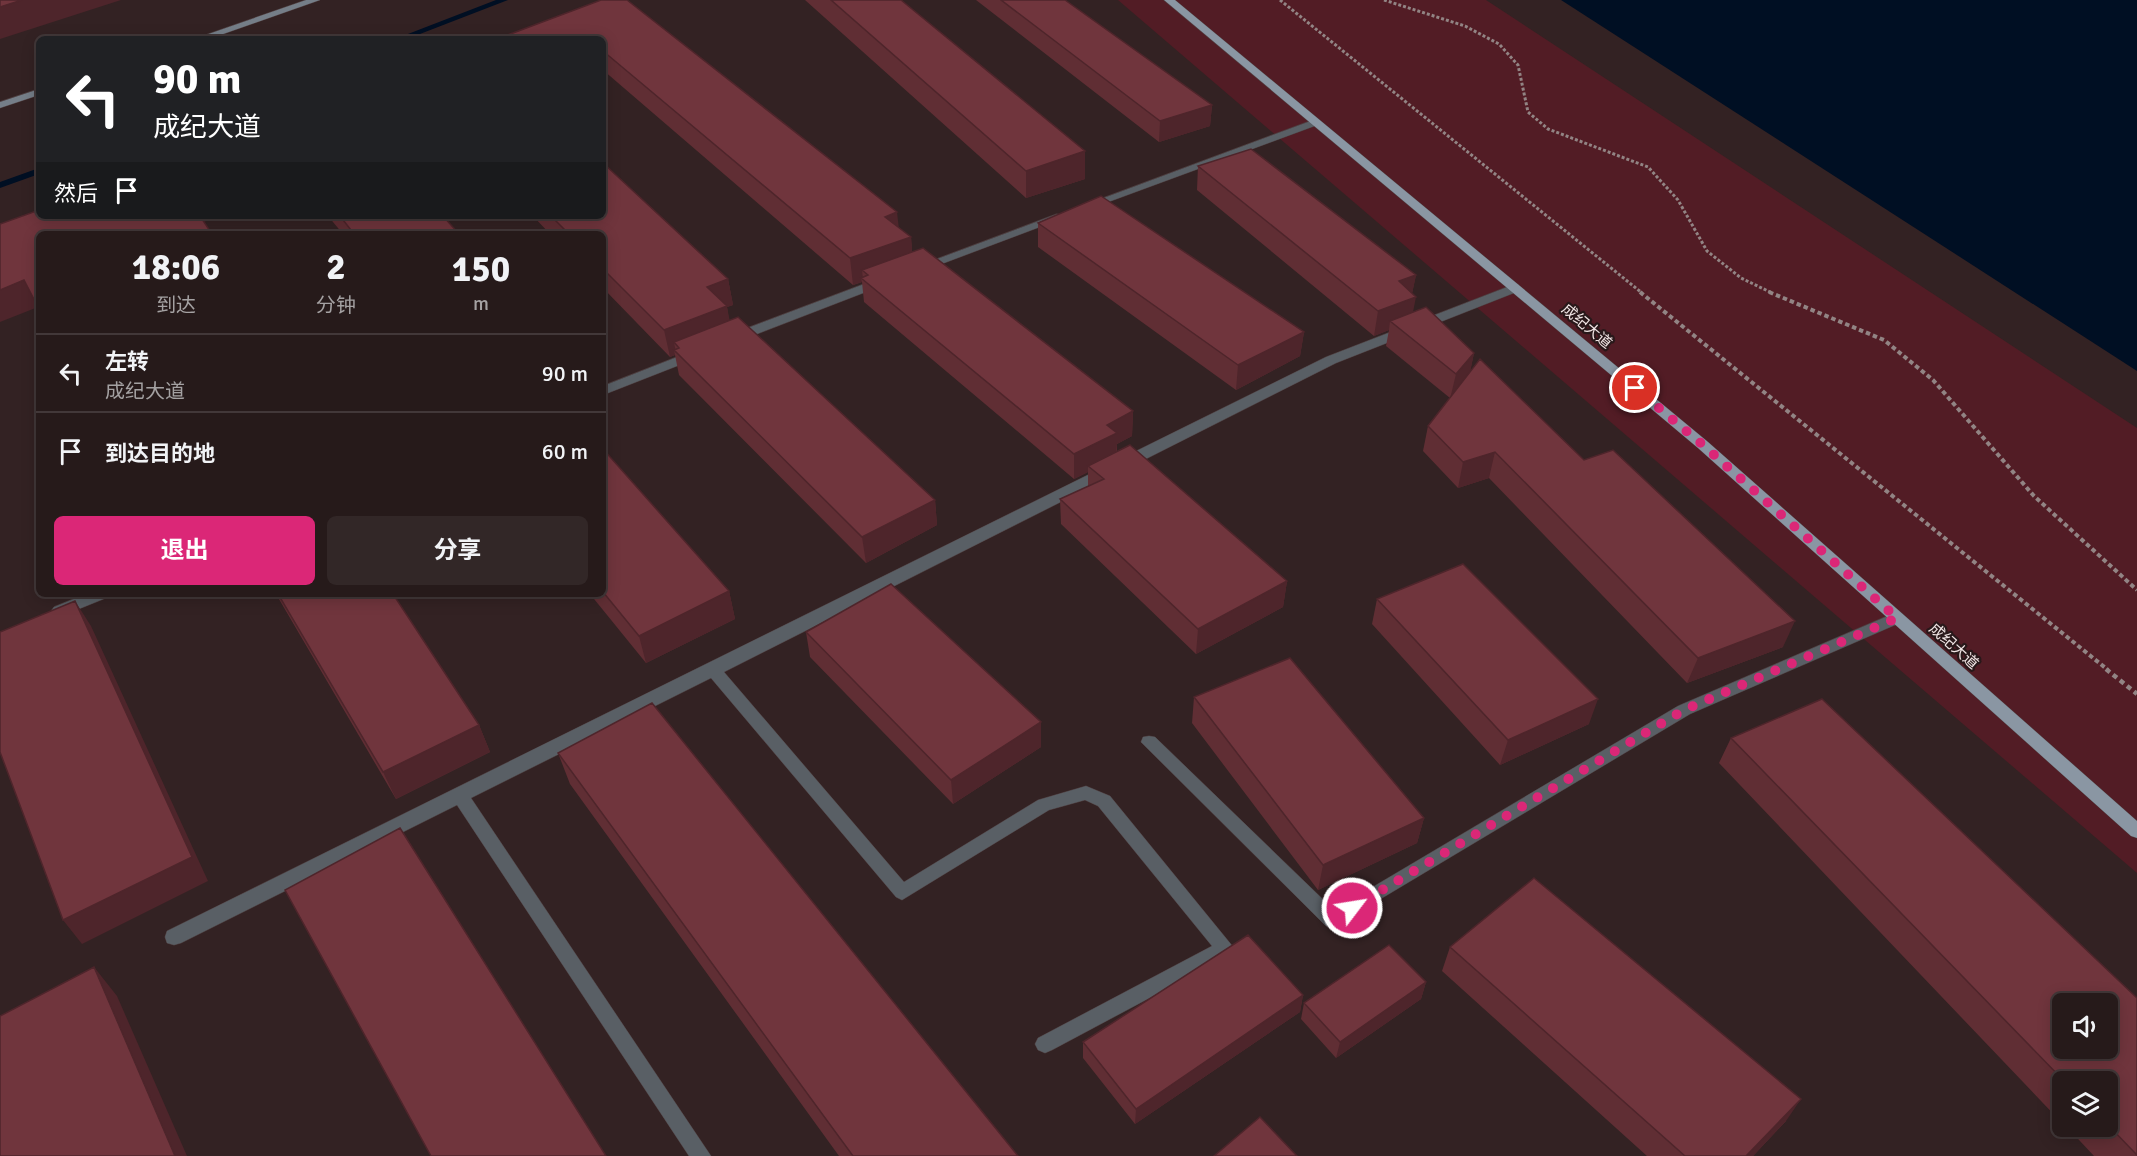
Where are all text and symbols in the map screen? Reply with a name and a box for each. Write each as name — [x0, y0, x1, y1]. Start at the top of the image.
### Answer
text: 90 m — [153, 54, 242, 105]
icon: left — [54, 60, 132, 138]
text: 成纪大道 — [153, 111, 261, 144]
icon: arrive — [110, 174, 143, 207]
text: 然后 — [54, 180, 98, 207]
text: 18:06 — [132, 245, 220, 290]
text: 2 — [326, 245, 346, 290]
text: 150 — [452, 247, 510, 292]
text: m — [473, 291, 489, 316]
text: 到达 — [156, 293, 196, 318]
text: 分钟 — [316, 293, 356, 318]
street label: 成纪大道 — [1558, 300, 1616, 352]
text: 左转 — [105, 348, 149, 375]
icon: left — [54, 357, 87, 390]
text: 90 m — [542, 360, 588, 387]
pin — [1609, 362, 1660, 413]
icon: arrive — [1618, 371, 1651, 404]
text: 成纪大道 — [105, 379, 185, 404]
icon: arrive — [54, 435, 87, 468]
text: 60 m — [542, 438, 588, 465]
text: 到达目的地 — [105, 440, 215, 467]
button: 退出 — [54, 516, 315, 585]
button: 分享 — [327, 516, 588, 585]
street label: 成纪大道 — [1926, 619, 1982, 673]
position arrow — [1320, 876, 1384, 940]
map controls — [2052, 993, 2118, 1137]
button: sound — [2052, 993, 2118, 1059]
button: layers — [2052, 1071, 2118, 1137]

